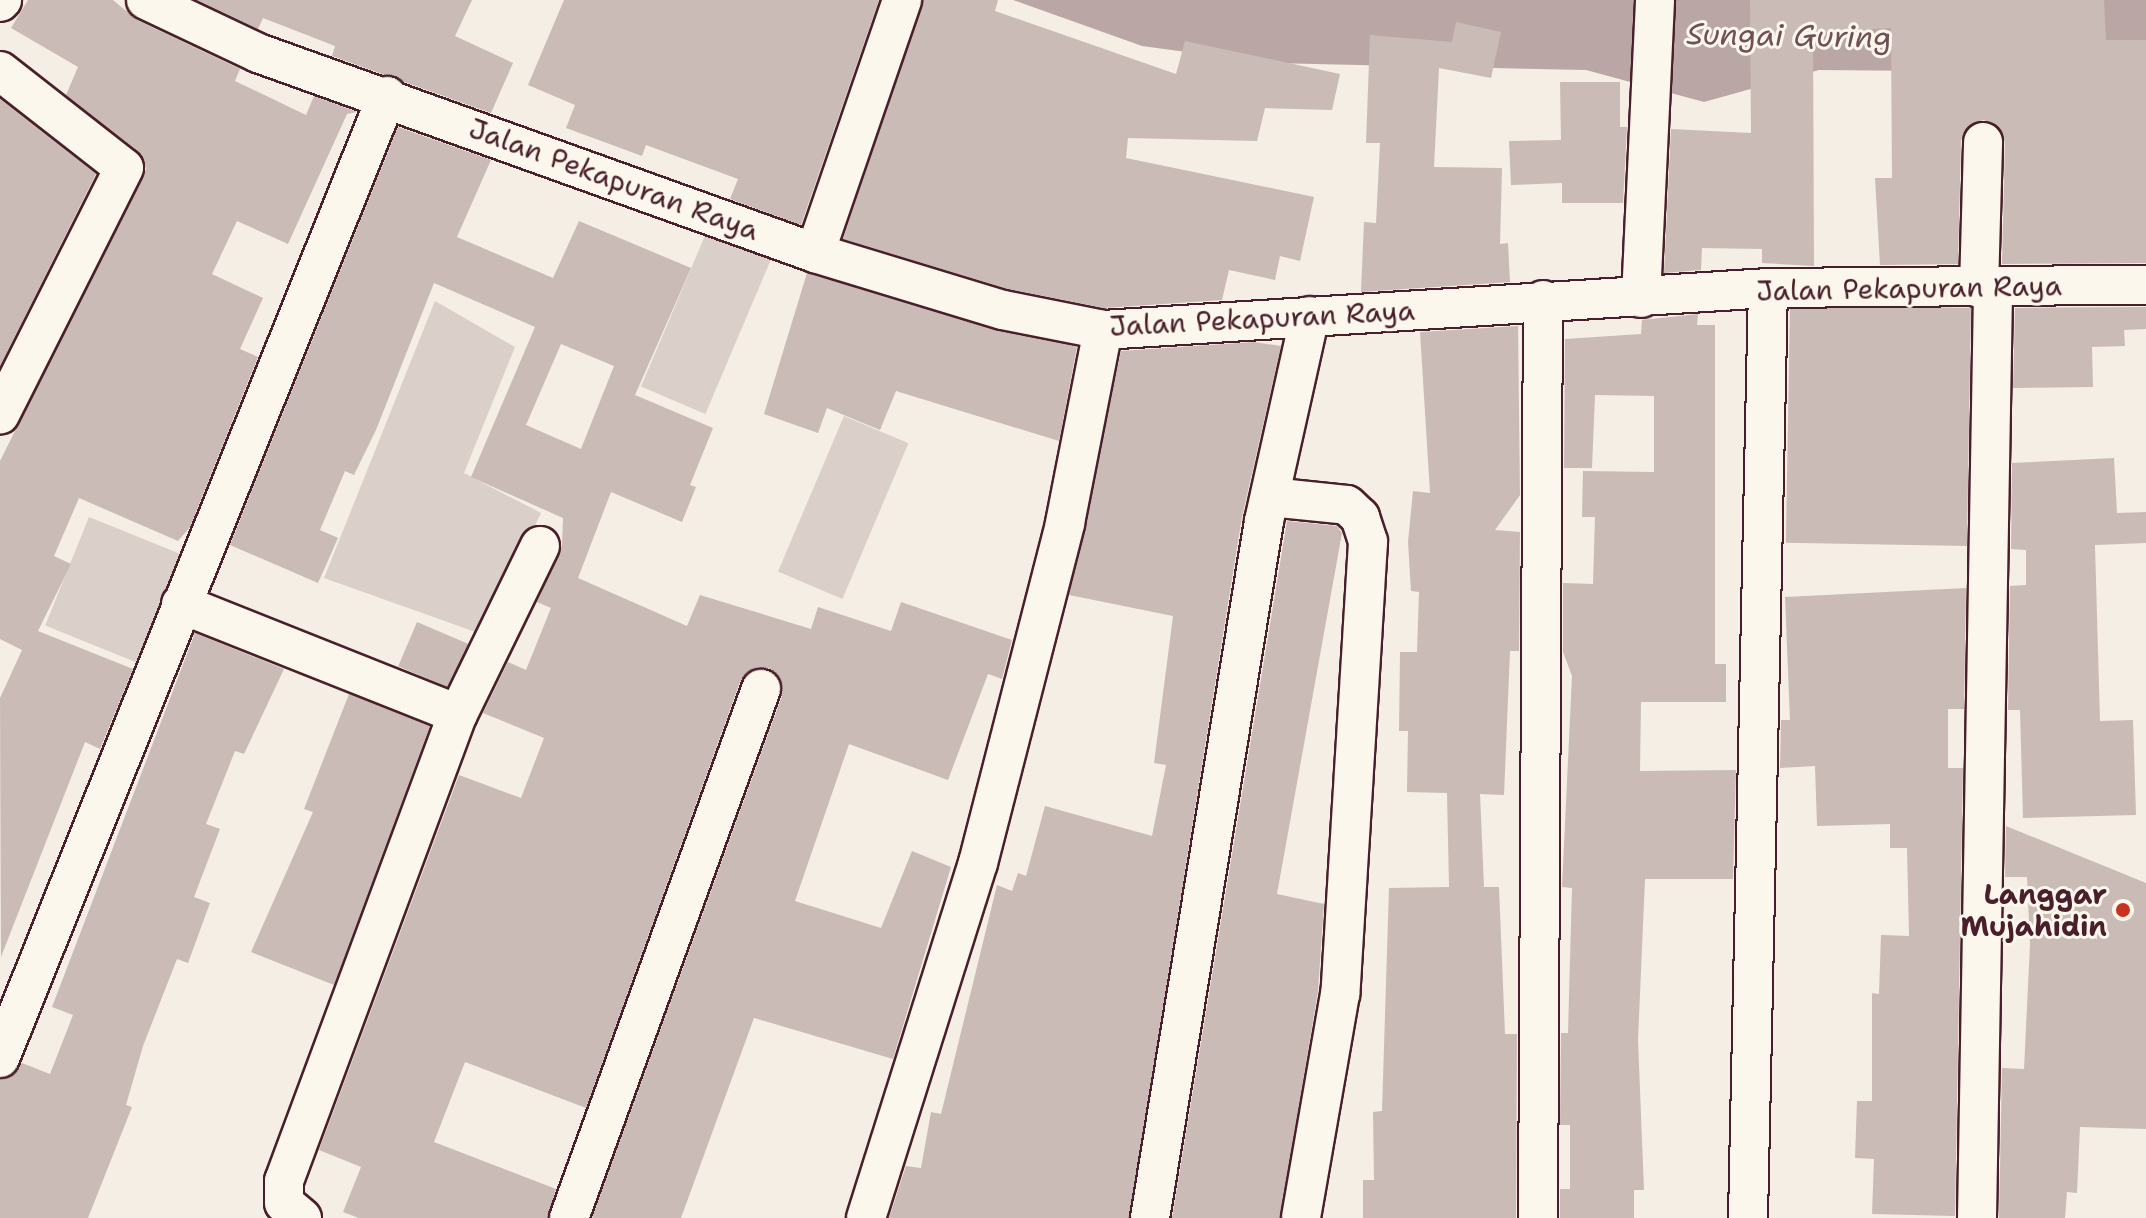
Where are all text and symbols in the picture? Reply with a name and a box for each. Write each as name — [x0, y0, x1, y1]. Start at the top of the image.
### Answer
water label: Sungai Guring — [1686, 16, 1892, 56]
street label: Jalan Pekapuran Raya — [465, 111, 763, 247]
street label: Jalan Pekapuran Raya — [1756, 269, 2062, 307]
street label: Jalan Pekapuran Raya — [1108, 293, 1416, 343]
place label: Langgar Mujahidin — [1961, 877, 2107, 943]
marker: Langgar Mujahidin — [2114, 901, 2132, 919]

